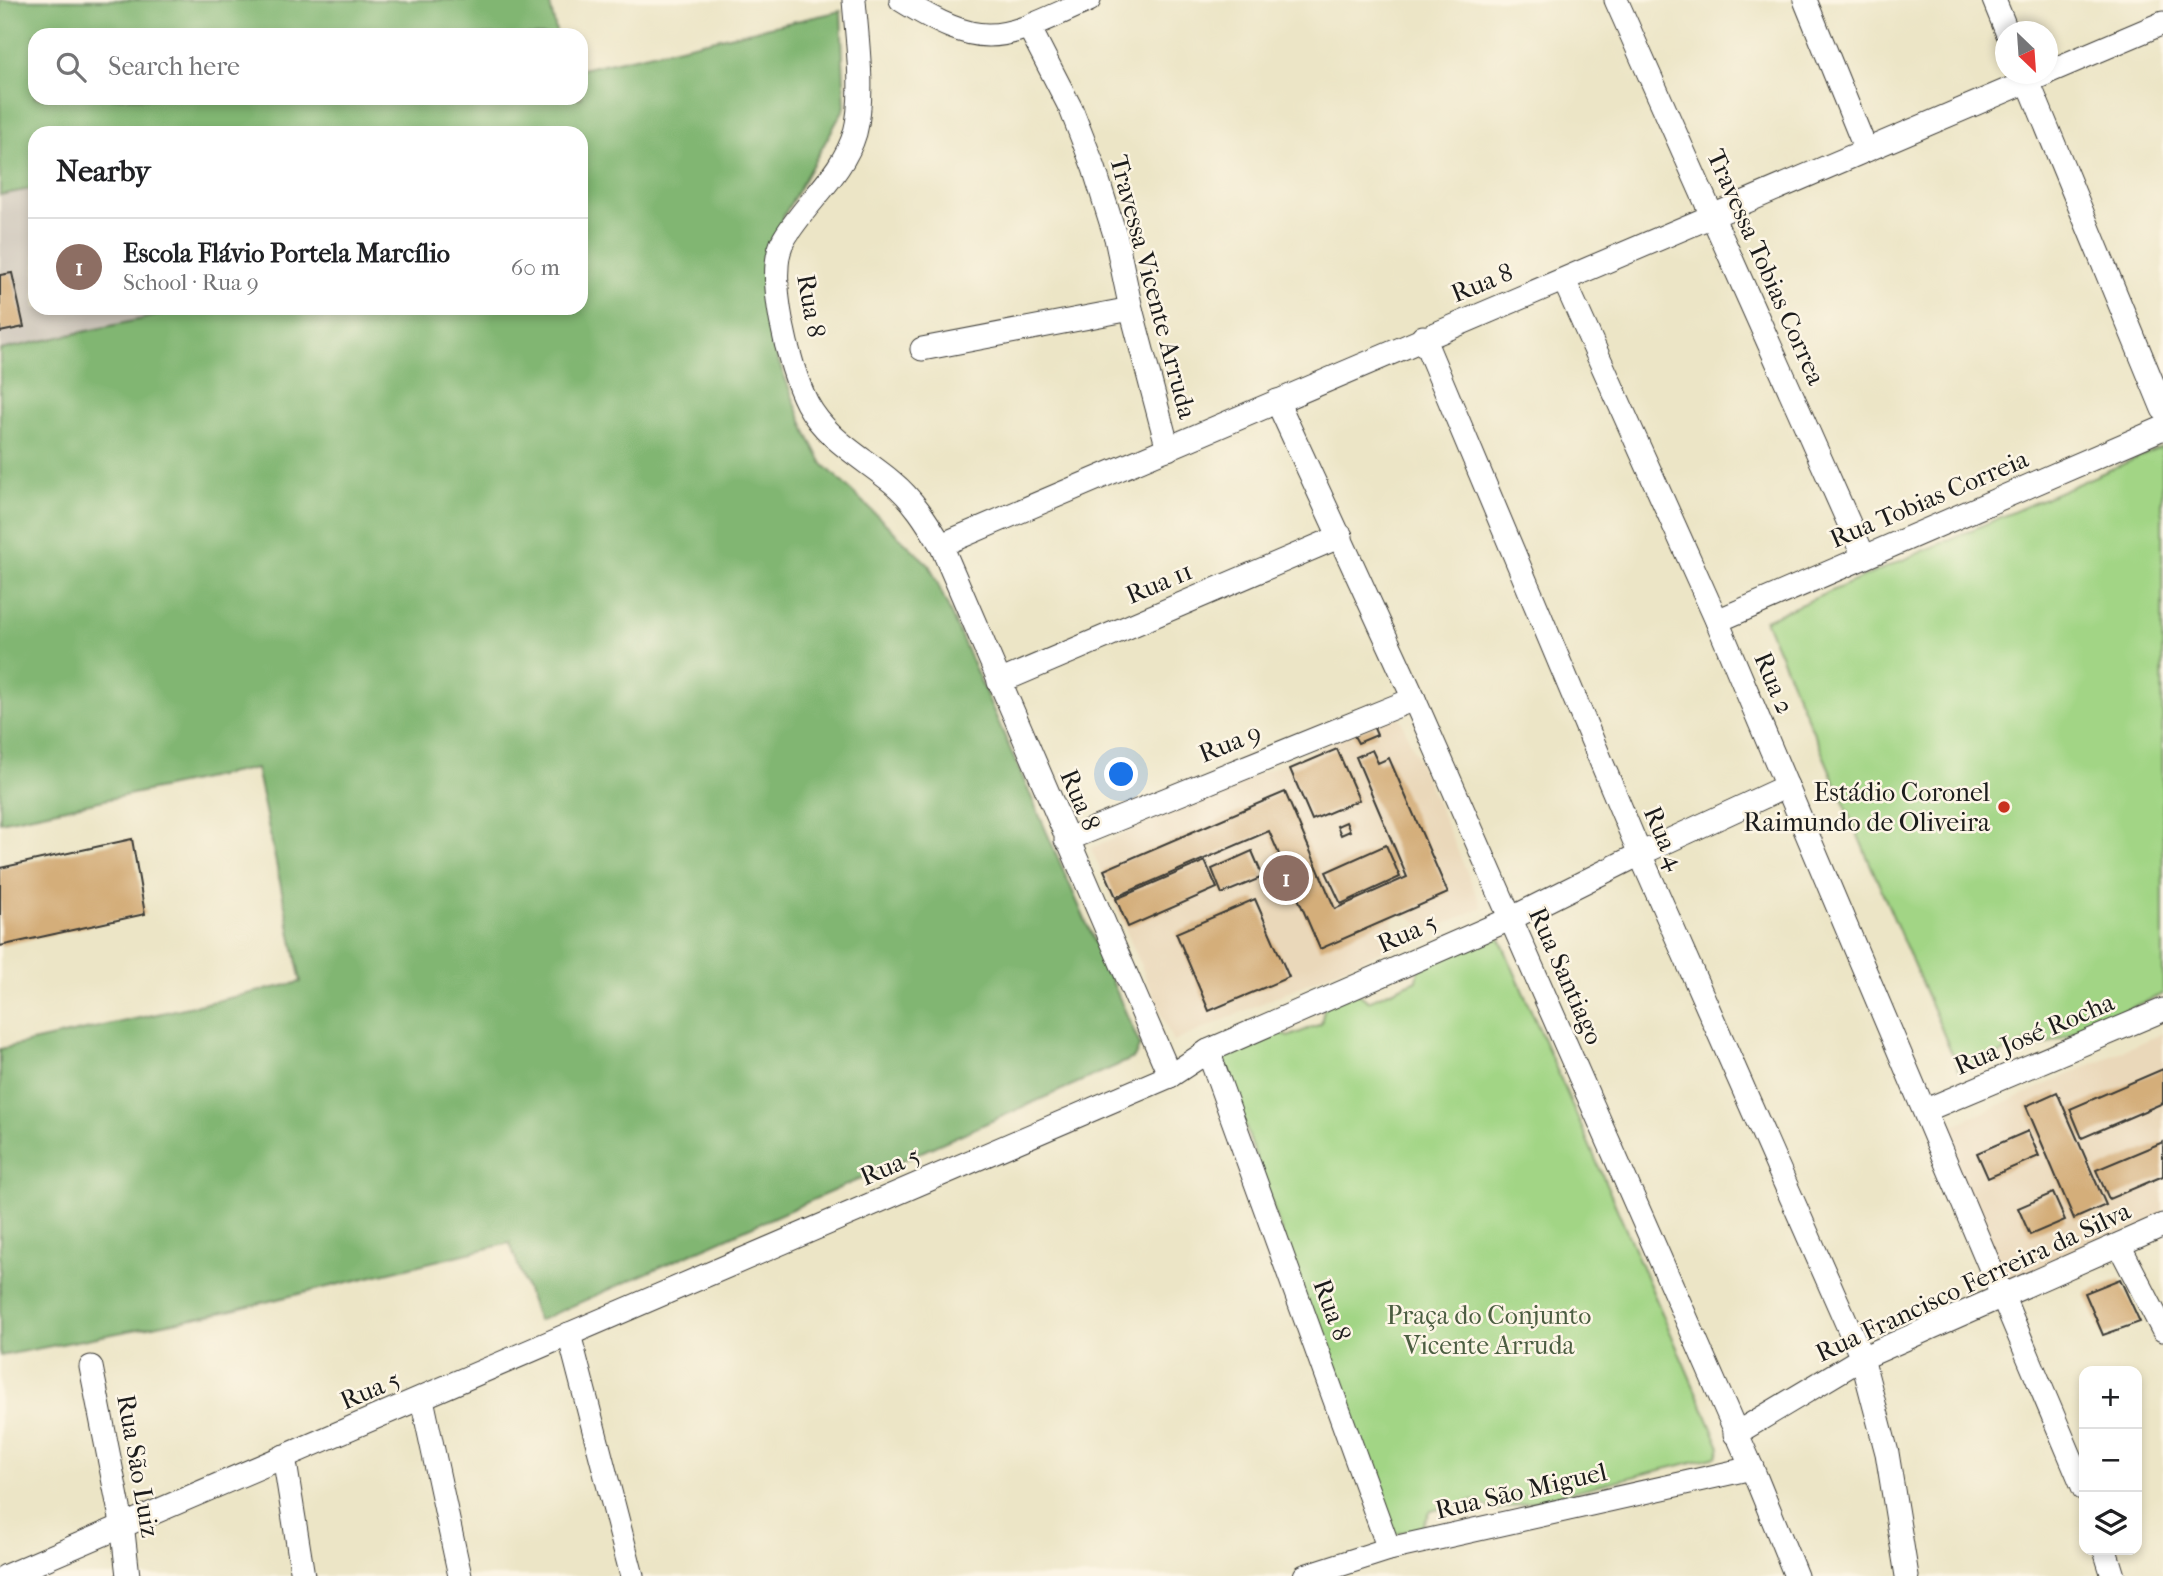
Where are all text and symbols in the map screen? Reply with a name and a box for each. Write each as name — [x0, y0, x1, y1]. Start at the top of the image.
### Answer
north arrow — [1995, 21, 2058, 84]
search box — [28, 28, 588, 105]
icon: search — [52, 48, 90, 86]
text: Search here — [108, 51, 240, 82]
street label: Travessa Tobias Correa — [1700, 144, 1832, 390]
street label: Travessa Vicente Arruda — [1103, 152, 1203, 423]
text: Nearby — [56, 154, 151, 189]
text: Escola Flávio Portela Marcílio — [123, 238, 450, 269]
text: 1 — [75, 254, 83, 281]
text: 60 m — [511, 254, 560, 281]
street label: Rua 8 — [1447, 257, 1517, 309]
text: School · Rua 9 — [123, 269, 259, 296]
street label: Rua 8 — [790, 272, 832, 340]
street label: Rua Tobias Correia — [1825, 443, 2034, 555]
street label: Rua 11 — [1121, 555, 1197, 611]
street label: Rua 2 — [1747, 647, 1801, 719]
street label: Rua 9 — [1194, 717, 1266, 769]
your location — [1104, 757, 1138, 791]
street label: Rua 8 — [1053, 765, 1107, 835]
place label: Estádio Coronel Raimundo de Oliveira — [1743, 777, 1991, 838]
marker: Estádio Coronel Raimundo de Oliveira — [1996, 799, 2012, 815]
street label: Rua 4 — [1637, 802, 1691, 875]
pin: 1 — [1263, 852, 1309, 904]
street label: Rua Santiago — [1522, 903, 1610, 1049]
street label: Rua 5 — [1372, 906, 1442, 960]
street label: Rua José Rocha — [1949, 986, 2120, 1082]
street label: Rua 5 — [855, 1140, 925, 1192]
street label: Rua Francisco Ferreira da Silva — [1811, 1195, 2136, 1369]
street label: Rua 8 — [1307, 1275, 1357, 1345]
park label: Praça do Conjunto Vicente Arruda — [1386, 1300, 1592, 1361]
street label: Rua 5 — [335, 1364, 405, 1416]
map controls — [2079, 1366, 2142, 1555]
button: + — [2079, 1366, 2142, 1429]
street label: Rua São Luiz — [110, 1392, 166, 1540]
button: − — [2079, 1429, 2142, 1492]
street label: Rua São Miguel — [1432, 1456, 1610, 1526]
button: layers — [2079, 1492, 2142, 1555]

